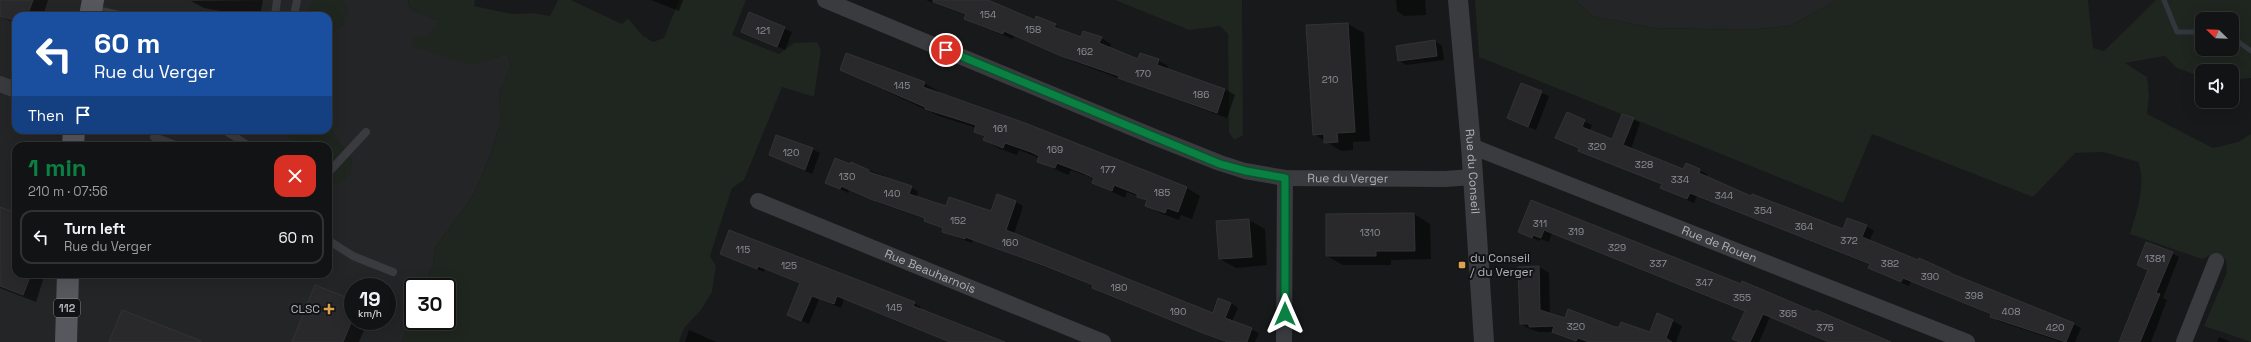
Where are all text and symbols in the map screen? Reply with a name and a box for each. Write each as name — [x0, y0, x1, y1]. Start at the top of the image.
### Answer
house number: 154 — [980, 8, 996, 21]
north arrow — [2195, 12, 2239, 56]
map controls — [2195, 12, 2239, 108]
house number: 158 — [1025, 23, 1041, 36]
house number: 121 — [756, 24, 770, 37]
text: 60 m — [94, 25, 160, 61]
icon: left — [28, 28, 80, 80]
pin — [929, 33, 963, 67]
icon: arrive — [935, 39, 957, 61]
house number: 162 — [1077, 45, 1093, 58]
text: Rue du Verger — [94, 60, 215, 83]
button: sound — [2195, 64, 2239, 108]
house number: 170 — [1135, 67, 1151, 80]
house number: 210 — [1322, 73, 1338, 86]
house number: 145 — [894, 79, 910, 92]
house number: 186 — [1193, 88, 1209, 101]
icon: arrive — [72, 104, 94, 126]
text: Then — [28, 106, 64, 125]
house number: 161 — [993, 122, 1007, 135]
street label: Rue du Conseil — [1462, 128, 1483, 214]
house number: 320 — [1588, 140, 1606, 153]
house number: 169 — [1047, 143, 1063, 156]
house number: 120 — [783, 146, 799, 159]
text: 1 min — [28, 152, 87, 183]
button: close — [274, 155, 316, 197]
house number: 328 — [1635, 158, 1653, 171]
house number: 177 — [1100, 163, 1116, 176]
house number: 130 — [839, 170, 855, 183]
street label: Rue du Verger — [1307, 170, 1389, 187]
house number: 334 — [1671, 173, 1689, 186]
text: 210 m · 07:56 — [28, 183, 108, 200]
house number: 185 — [1154, 186, 1170, 199]
house number: 140 — [884, 187, 900, 200]
house number: 344 — [1715, 189, 1733, 202]
house number: 354 — [1754, 204, 1772, 217]
house number: 152 — [950, 214, 966, 227]
house number: 311 — [1533, 217, 1547, 230]
text: Turn left — [64, 219, 126, 238]
house number: 364 — [1795, 220, 1813, 233]
street label: Rue de Rouen — [1679, 222, 1759, 266]
house number: 319 — [1568, 225, 1584, 238]
icon: left — [30, 226, 52, 248]
house number: 1310 — [1360, 226, 1380, 239]
text: 60 m — [278, 228, 314, 247]
house number: 372 — [1840, 234, 1858, 247]
house number: 160 — [1002, 236, 1018, 249]
text: Rue du Verger — [64, 238, 152, 255]
house number: 329 — [1608, 241, 1626, 254]
house number: 115 — [736, 243, 750, 256]
street label: Rue Beauharnois — [882, 246, 978, 297]
place label: du Conseil / du Verger — [1470, 250, 1534, 280]
house number: 1381 — [2145, 252, 2165, 265]
house number: 337 — [1649, 257, 1667, 270]
house number: 382 — [1881, 257, 1899, 270]
house number: 125 — [781, 259, 797, 272]
marker: du Conseil / du Verger — [1457, 260, 1467, 270]
house number: 390 — [1921, 270, 1939, 283]
house number: 347 — [1695, 276, 1713, 289]
speed limit sign: 30 — [404, 278, 456, 330]
house number: 180 — [1111, 281, 1127, 294]
text: 19 — [359, 286, 381, 312]
house number: 398 — [1965, 289, 1983, 302]
house number: 355 — [1733, 291, 1751, 304]
position arrow — [1264, 293, 1306, 335]
road number: 112 — [54, 299, 80, 317]
place label: CLSC — [291, 301, 320, 317]
house number: 145 — [886, 301, 902, 314]
marker: CLSC — [323, 303, 335, 315]
house number: 190 — [1170, 305, 1186, 318]
house number: 408 — [2002, 305, 2020, 318]
text: km/h — [358, 307, 382, 320]
house number: 365 — [1779, 307, 1797, 320]
house number: 320 — [1567, 320, 1585, 333]
house number: 375 — [1816, 321, 1834, 334]
house number: 420 — [2046, 321, 2064, 334]

